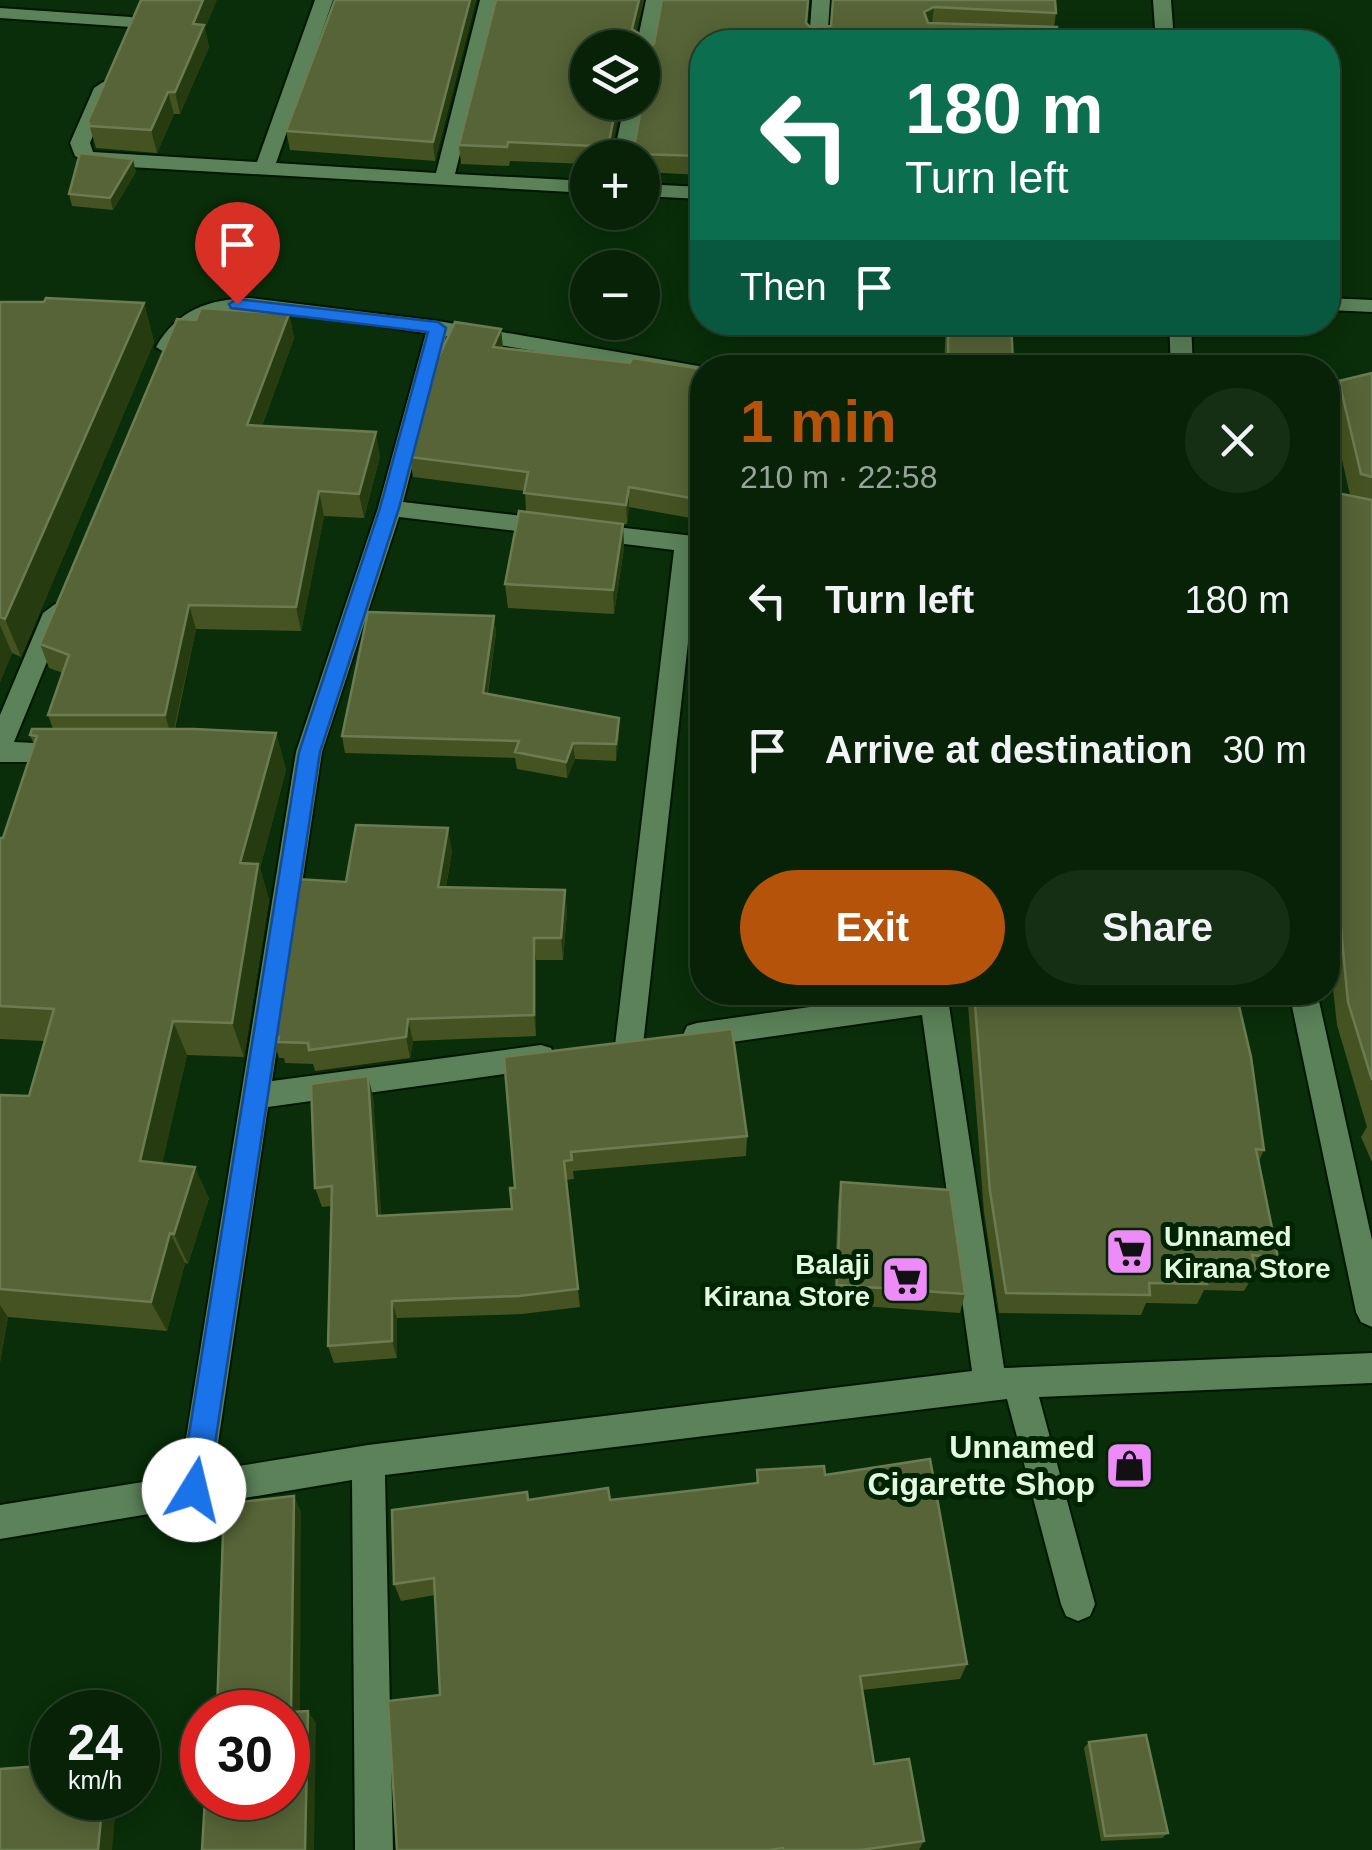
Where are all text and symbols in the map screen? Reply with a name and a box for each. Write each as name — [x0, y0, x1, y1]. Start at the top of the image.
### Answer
map controls — [570, 30, 660, 340]
button: layers — [570, 30, 660, 120]
icon: left — [740, 70, 870, 200]
text: 180 m — [905, 70, 1103, 148]
button: + — [570, 140, 660, 230]
text: Turn left — [905, 152, 1068, 203]
pin — [195, 202, 280, 305]
icon: arrive — [210, 217, 265, 272]
button: − — [570, 250, 660, 340]
icon: arrive — [847, 260, 902, 315]
text: Then — [740, 266, 827, 308]
text: 1 min — [740, 388, 897, 455]
button: close — [1185, 388, 1290, 493]
text: 210 m · 22:58 — [740, 459, 937, 495]
icon: left — [740, 573, 795, 628]
text: Turn left — [825, 579, 974, 621]
text: 180 m — [1184, 579, 1290, 621]
icon: arrive — [740, 723, 795, 778]
text: Arrive at destination — [825, 729, 1192, 771]
text: 30 m — [1222, 729, 1307, 771]
button: Exit — [740, 870, 1005, 985]
button: Share — [1025, 870, 1290, 985]
place label: Unnamed Kirana Store — [1164, 1221, 1331, 1284]
supermarket icon: Unnamed Kirana Store — [1103, 1226, 1155, 1278]
place label: Balaji Kirana Store — [704, 1249, 870, 1312]
supermarket icon: Balaji Kirana Store — [879, 1254, 931, 1306]
place label: Unnamed Cigarette Shop — [867, 1429, 1095, 1502]
position arrow — [142, 1438, 246, 1542]
shop icon: Unnamed Cigarette Shop — [1104, 1439, 1156, 1491]
speed limit sign: 30 — [180, 1690, 310, 1820]
text: 24 — [67, 1715, 123, 1771]
text: km/h — [68, 1766, 122, 1794]

